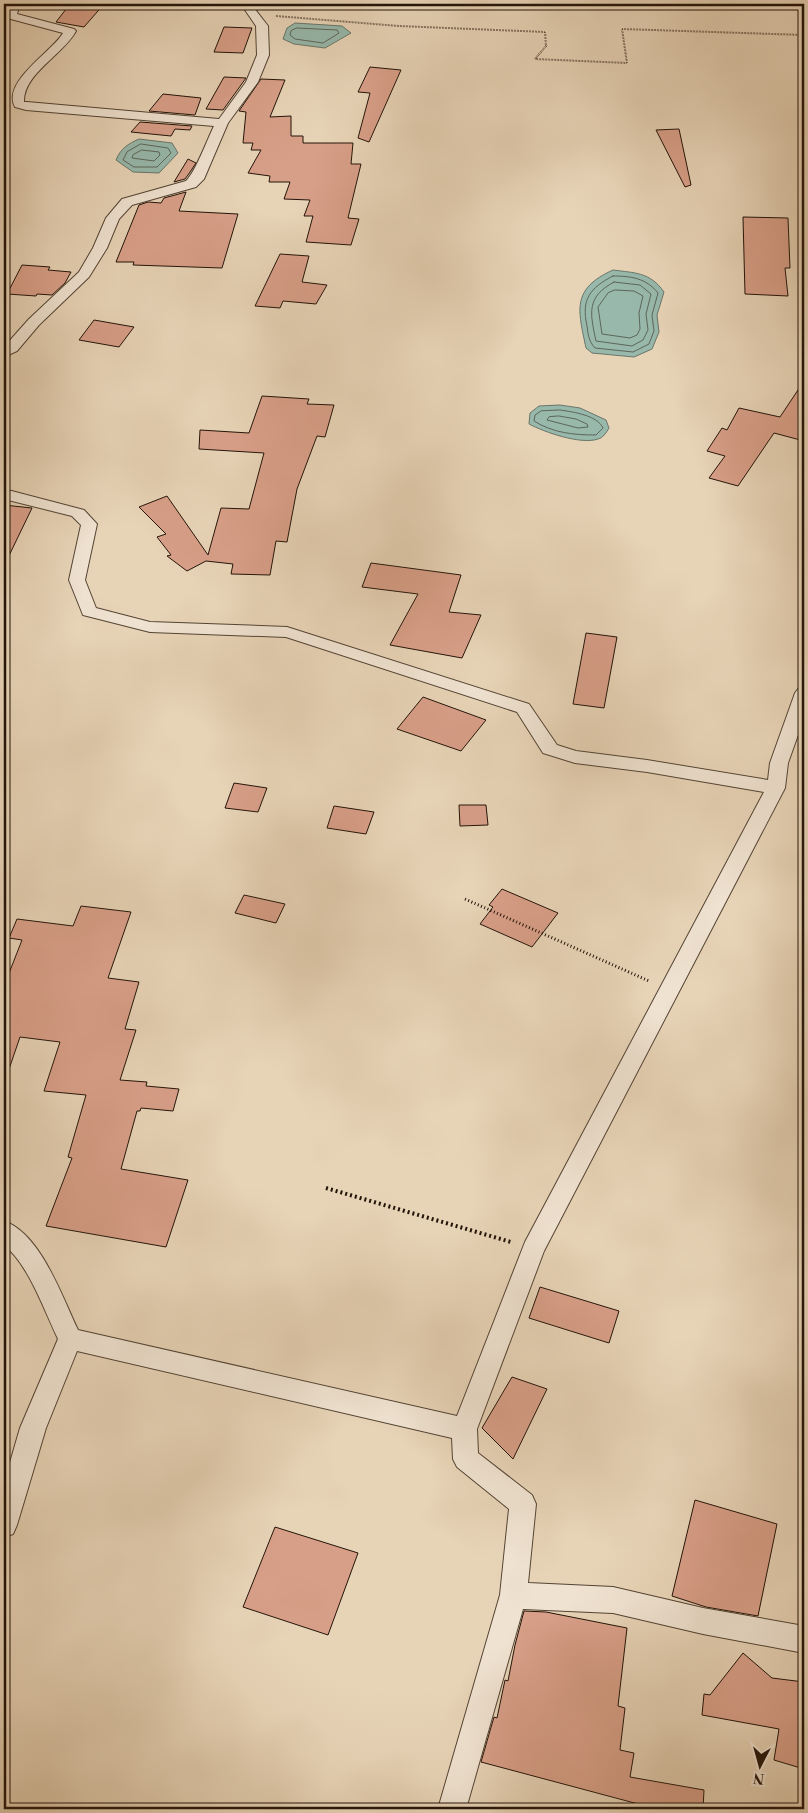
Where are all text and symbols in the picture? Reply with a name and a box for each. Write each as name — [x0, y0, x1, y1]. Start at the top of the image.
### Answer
north arrow — [736, 1740, 786, 1790]
text: N — [752, 1768, 765, 1787]

